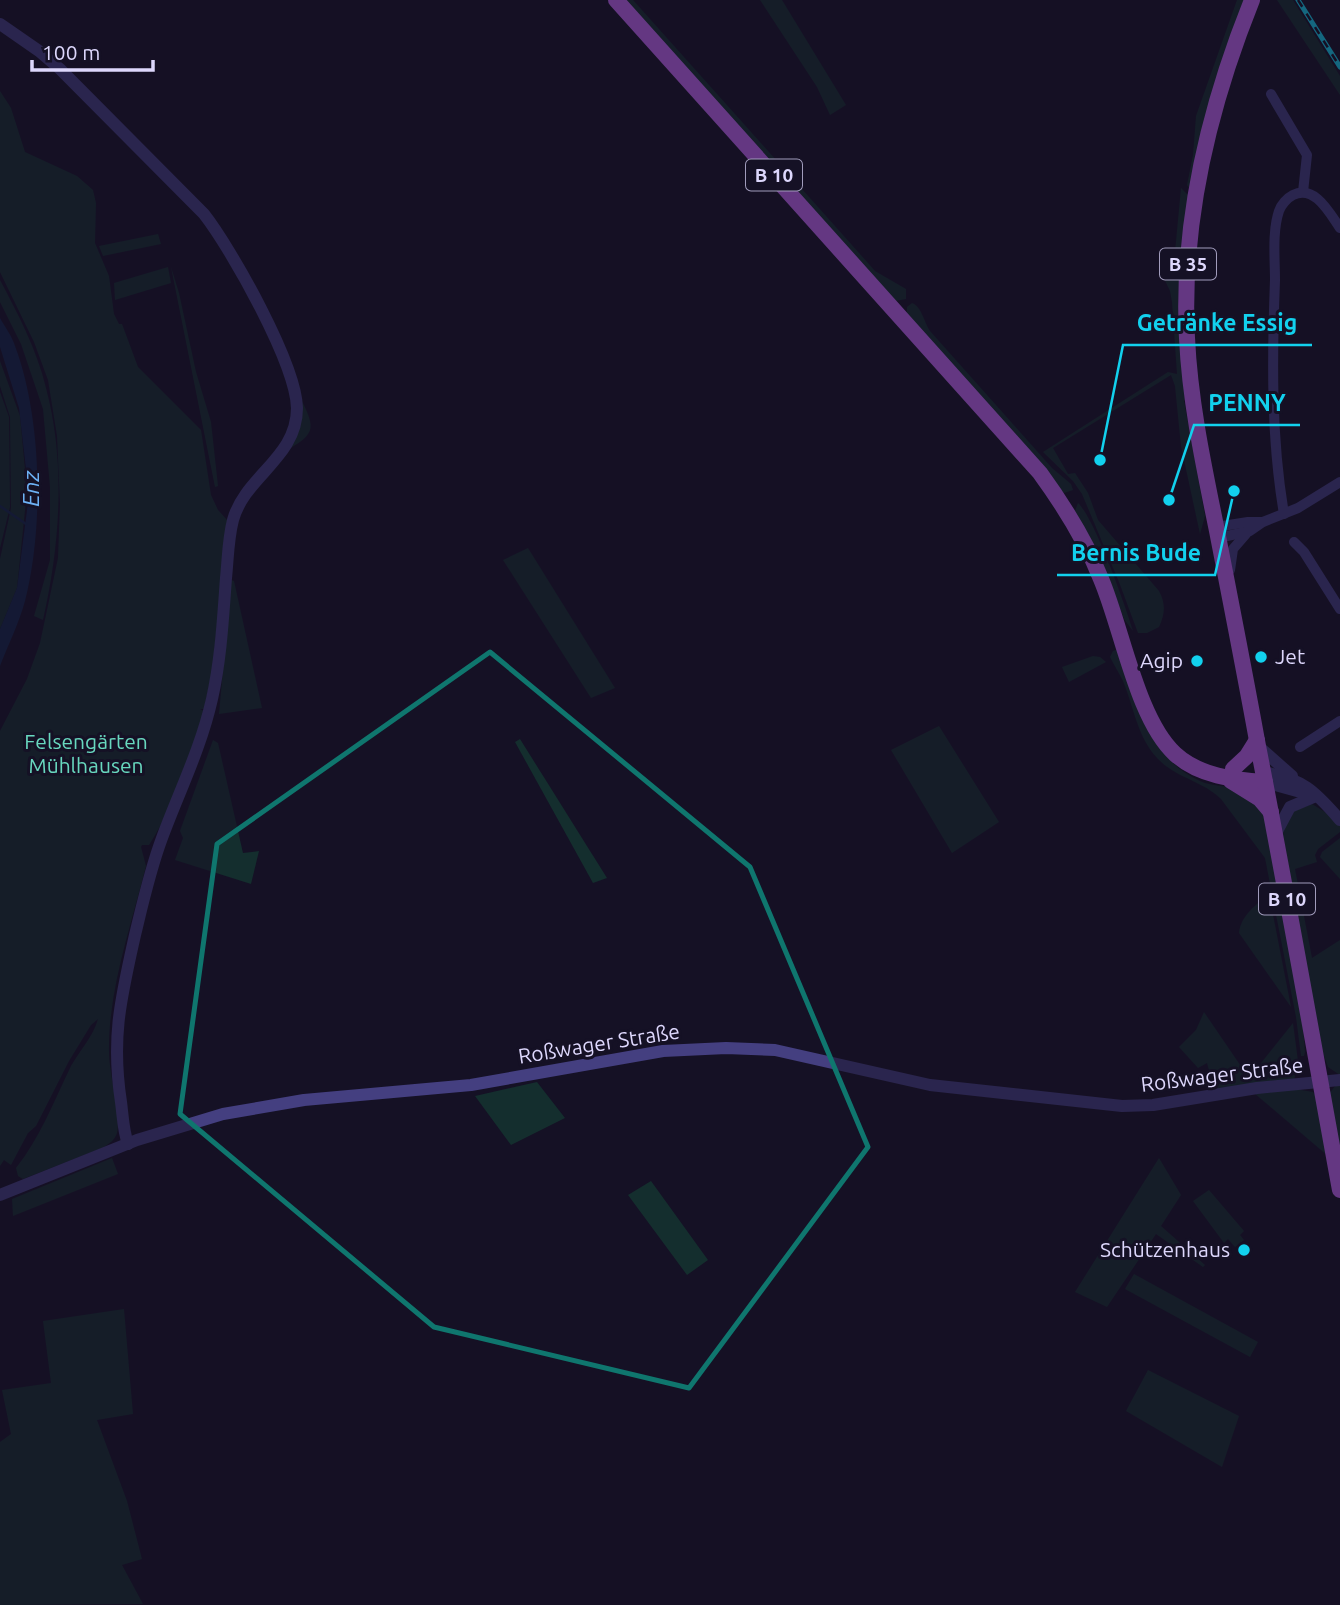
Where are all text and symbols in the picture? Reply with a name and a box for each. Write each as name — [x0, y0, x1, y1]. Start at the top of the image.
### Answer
scale bar — [32, 28, 152, 72]
text: 100 m — [42, 40, 100, 64]
road number: B 10 — [746, 160, 802, 190]
road number: B 35 — [1160, 248, 1216, 280]
callout: Getränke Essig — [1123, 301, 1312, 345]
text: Getränke Essig — [1137, 310, 1297, 335]
callout: PENNY — [1194, 381, 1300, 425]
text: PENNY — [1208, 390, 1286, 415]
water label: Enz — [18, 470, 43, 507]
callout: Bernis Bude — [1057, 531, 1215, 575]
text: Bernis Bude — [1071, 540, 1201, 565]
place label: Jet — [1275, 644, 1305, 668]
place label: Agip — [1140, 648, 1183, 672]
marker: Jet — [1253, 649, 1269, 665]
marker: Agip — [1189, 653, 1205, 669]
park label: Felsengärten Mühlhausen — [24, 729, 148, 777]
road number: B 10 — [1259, 884, 1315, 914]
street label: Roßwager Straße — [516, 1018, 681, 1068]
street label: Roßwager Straße — [1139, 1052, 1304, 1096]
place label: Schützenhaus — [1100, 1237, 1230, 1261]
marker: Schützenhaus — [1236, 1242, 1252, 1258]

